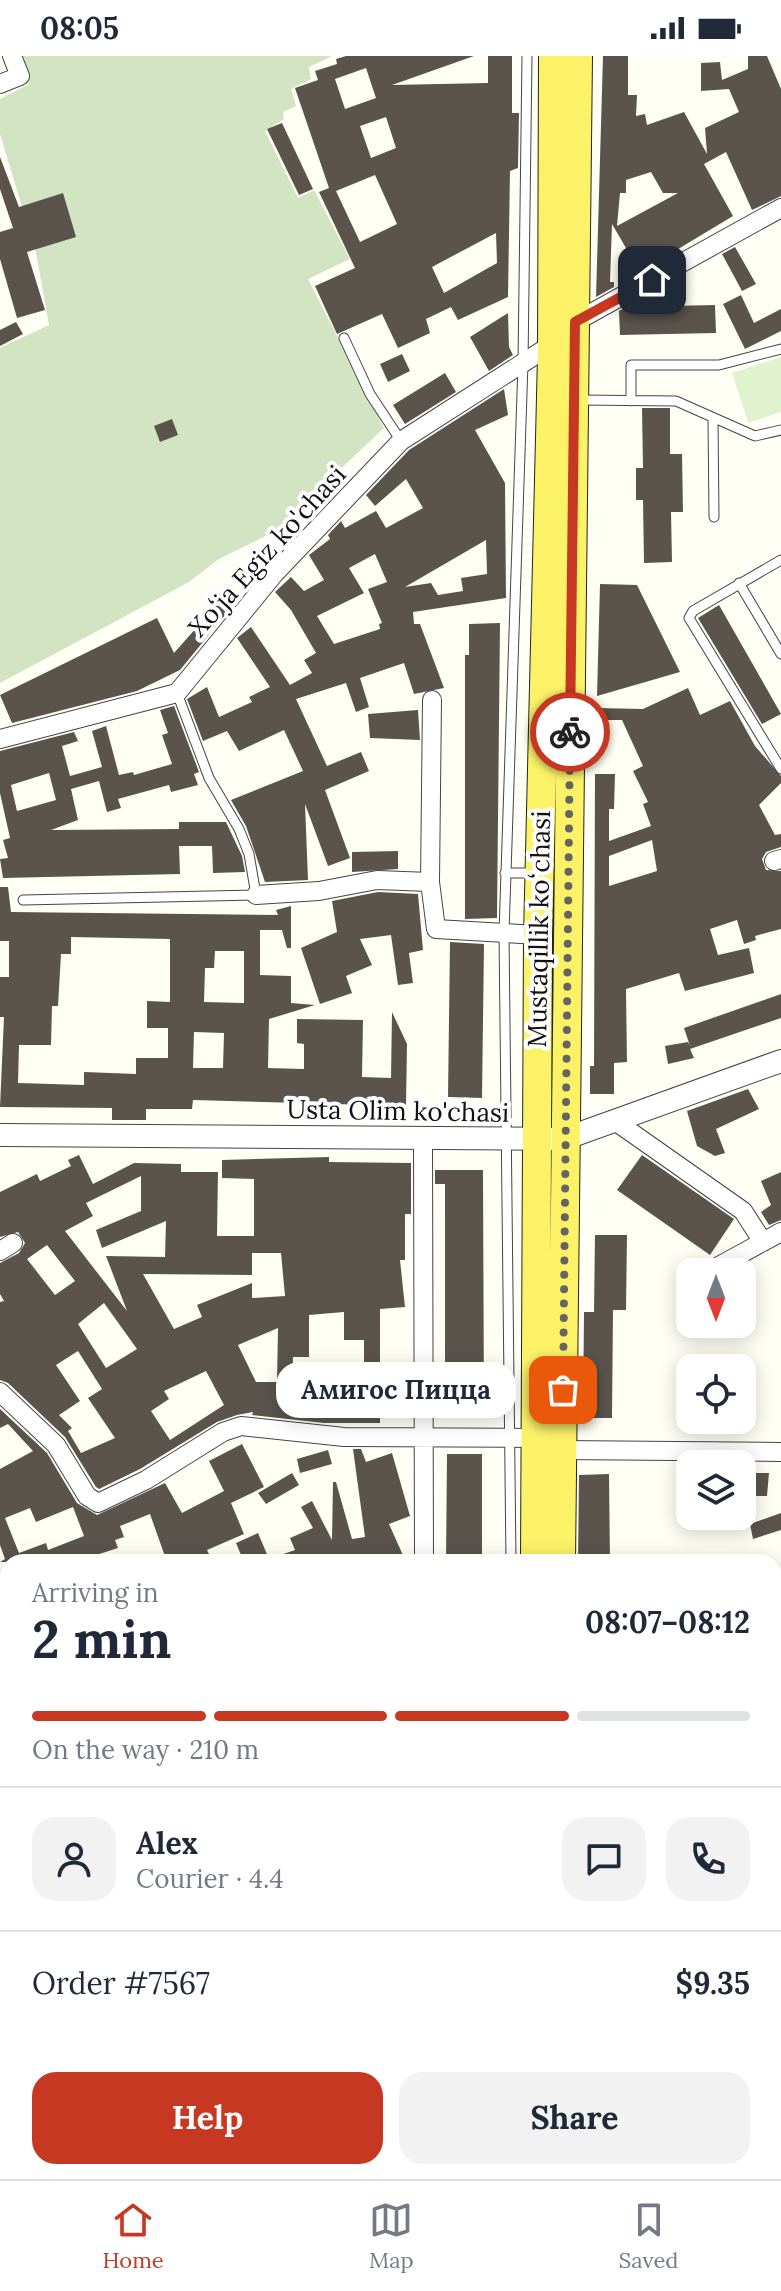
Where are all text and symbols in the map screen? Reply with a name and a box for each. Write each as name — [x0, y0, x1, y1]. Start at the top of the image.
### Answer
text: 08:05 — [40, 9, 119, 47]
pin — [618, 246, 686, 314]
icon: home — [630, 258, 674, 302]
street label: Xoʻja Egiz ko'chasi — [181, 458, 352, 643]
courier — [530, 692, 610, 772]
icon: bike — [548, 710, 592, 754]
street label: Mustaqillik koʻchasi — [520, 810, 557, 1048]
street label: Usta Olim ko'chasi — [286, 1092, 510, 1129]
north arrow — [676, 1258, 756, 1338]
map controls — [676, 1258, 756, 1530]
button: locate — [676, 1354, 756, 1434]
pin — [529, 1356, 597, 1424]
callout: Амигос Пицца — [275, 1362, 515, 1418]
icon: bag — [541, 1368, 585, 1412]
text: Амигос Пицца — [301, 1373, 491, 1406]
button: layers — [676, 1450, 756, 1530]
text: Arriving in — [32, 1576, 159, 1609]
text: 08:07–08:12 — [585, 1603, 750, 1641]
text: 2 min — [32, 1606, 171, 1672]
text: On the way · 210 m — [32, 1733, 259, 1766]
button: person — [32, 1817, 116, 1901]
button: chat — [562, 1817, 646, 1901]
button: phone — [666, 1817, 750, 1901]
text: Alex — [136, 1824, 198, 1862]
text: Courier · 4.4 — [136, 1862, 284, 1895]
text: Order #7567 — [32, 1964, 210, 2002]
text: $9.35 — [676, 1964, 750, 2002]
button: Help — [32, 2072, 383, 2164]
button: Share — [399, 2072, 750, 2164]
tab: Home — [103, 2198, 164, 2274]
tab: Map — [369, 2198, 414, 2274]
tab: Saved — [619, 2198, 678, 2274]

